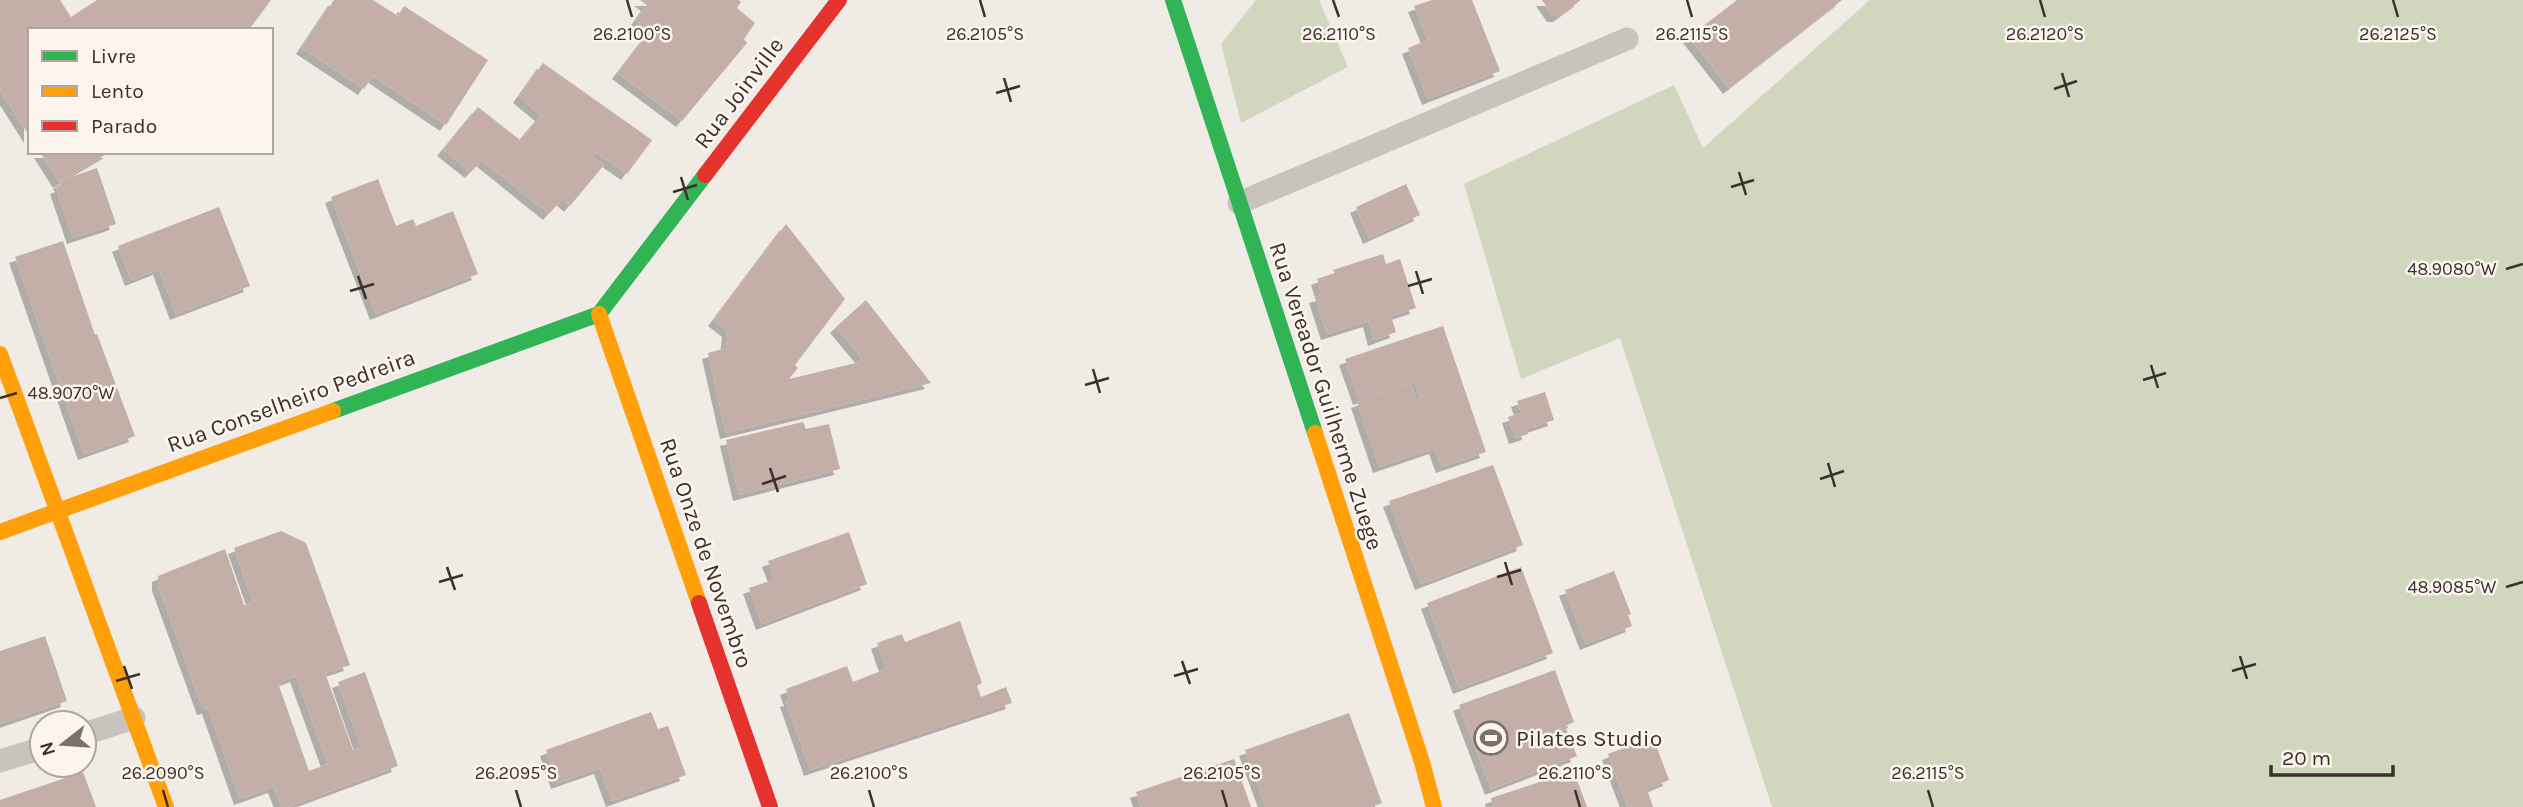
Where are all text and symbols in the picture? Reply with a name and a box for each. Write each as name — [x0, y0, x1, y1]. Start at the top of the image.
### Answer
text: 26.2100°S — [593, 23, 671, 45]
text: 26.2105°S — [946, 23, 1024, 45]
text: 26.2110°S — [1302, 23, 1376, 45]
text: 26.2115°S — [1655, 23, 1729, 45]
text: 26.2120°S — [2006, 23, 2084, 45]
text: 26.2125°S — [2359, 23, 2437, 45]
legend — [28, 28, 273, 154]
street label: Rua Joinville — [689, 32, 789, 154]
text: Livre — [91, 44, 136, 68]
text: Lento — [91, 79, 144, 103]
text: Parado — [91, 114, 157, 138]
street label: Rua Vereador Guilherme Zuege — [1263, 239, 1389, 553]
text: 48.9080°W — [2407, 258, 2497, 280]
street label: Rua Conselheiro Pedreira — [163, 344, 419, 458]
text: 48.9070°W — [28, 382, 114, 404]
street label: Rua Onze de Novembro — [654, 434, 758, 672]
text: 48.9085°W — [2408, 576, 2496, 598]
north arrow — [28, 709, 98, 779]
sports icon: Pilates Studio — [1472, 719, 1510, 757]
place label: Pilates Studio — [1516, 725, 1662, 752]
scale bar — [2271, 734, 2394, 778]
text: N — [35, 739, 60, 758]
text: 20 m — [2282, 746, 2331, 770]
text: 26.2090°S — [121, 762, 205, 784]
text: 26.2095°S — [475, 762, 557, 784]
text: 26.2100°S — [830, 762, 908, 784]
text: 26.2105°S — [1183, 762, 1261, 784]
text: 26.2110°S — [1538, 762, 1612, 784]
text: 26.2115°S — [1891, 762, 1965, 784]

